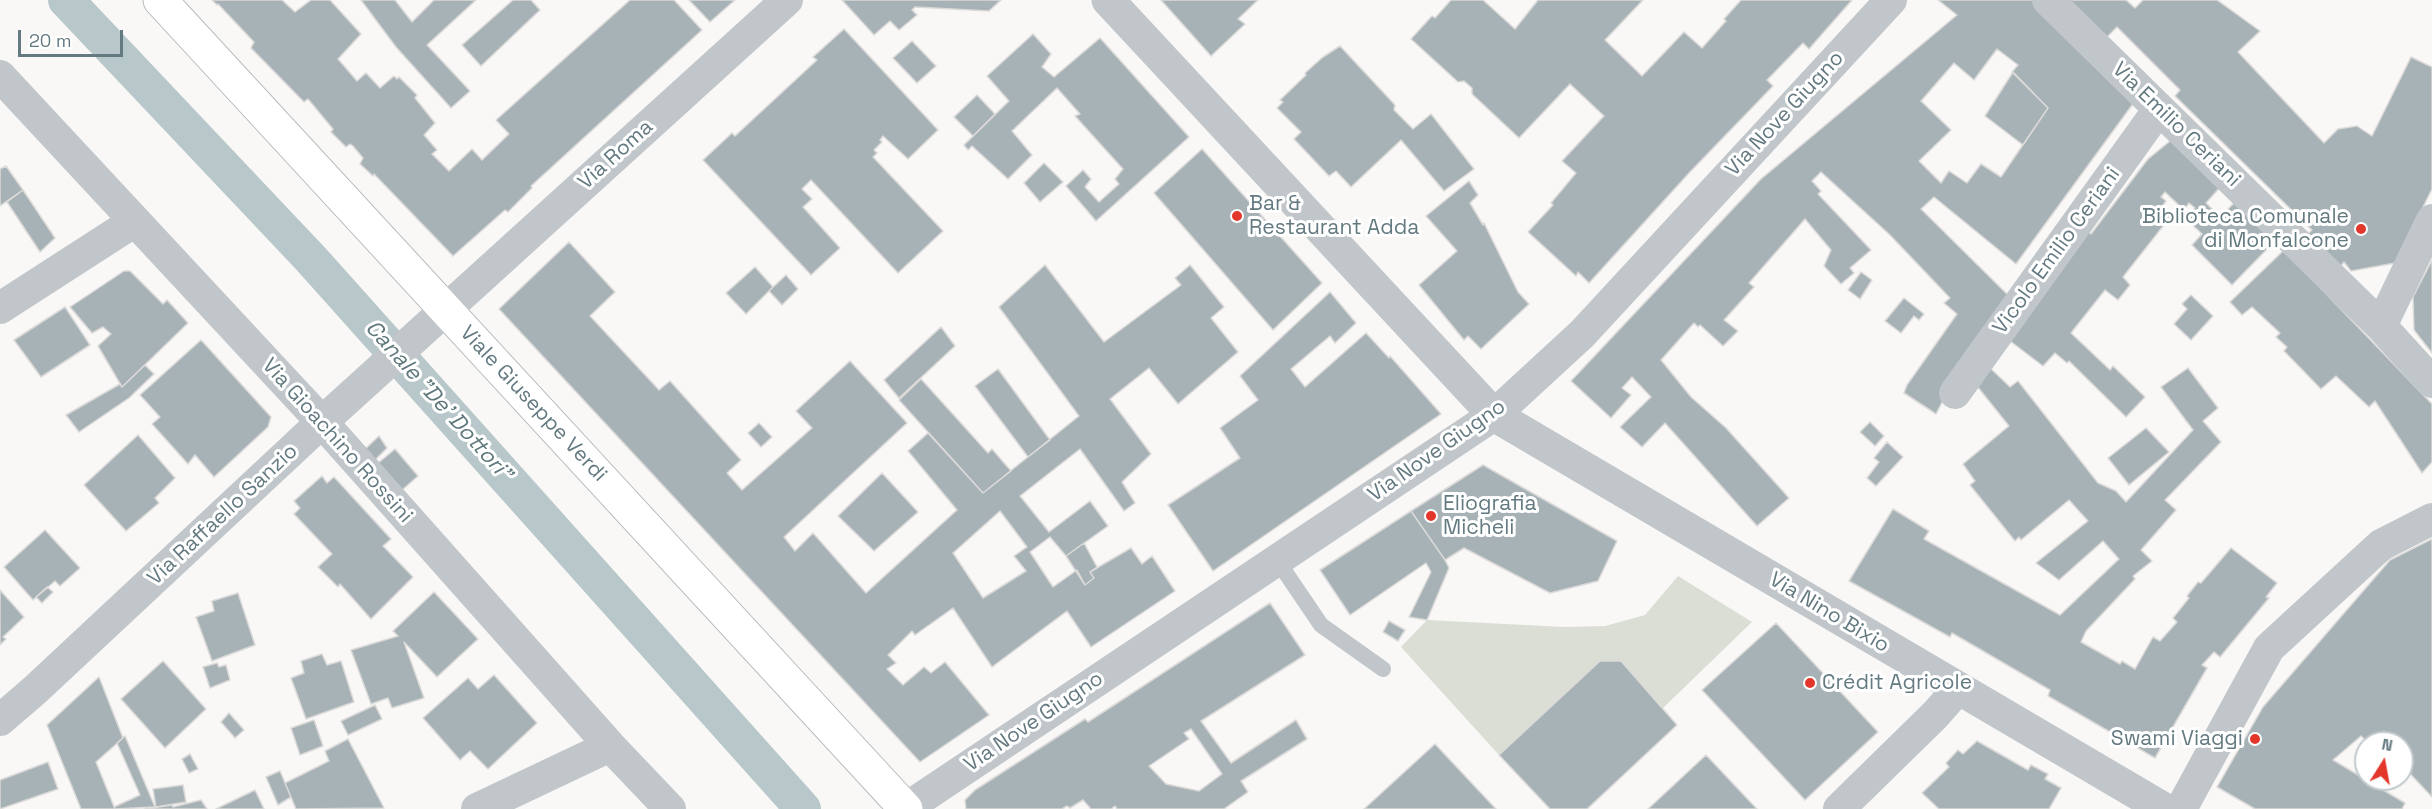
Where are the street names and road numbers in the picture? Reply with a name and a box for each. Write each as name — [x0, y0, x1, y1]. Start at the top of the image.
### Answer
street label: Via Nove Giugno — [1721, 46, 1849, 182]
street label: Via Emilio Ceriani — [2107, 57, 2245, 193]
street label: Via Roma — [573, 115, 659, 195]
street label: Vicolo Emilio Ceriani — [1988, 163, 2126, 339]
street label: Viale Giuseppe Verdi — [454, 321, 612, 487]
street label: Via Gioachino Rossini — [256, 354, 418, 528]
street label: Via Nove Giugno — [1363, 394, 1511, 508]
street label: Via Raffaello Sanzio — [143, 439, 303, 591]
street label: Via Nino Bixio — [1764, 567, 1894, 659]
street label: Via Nove Giugno — [960, 666, 1108, 778]

